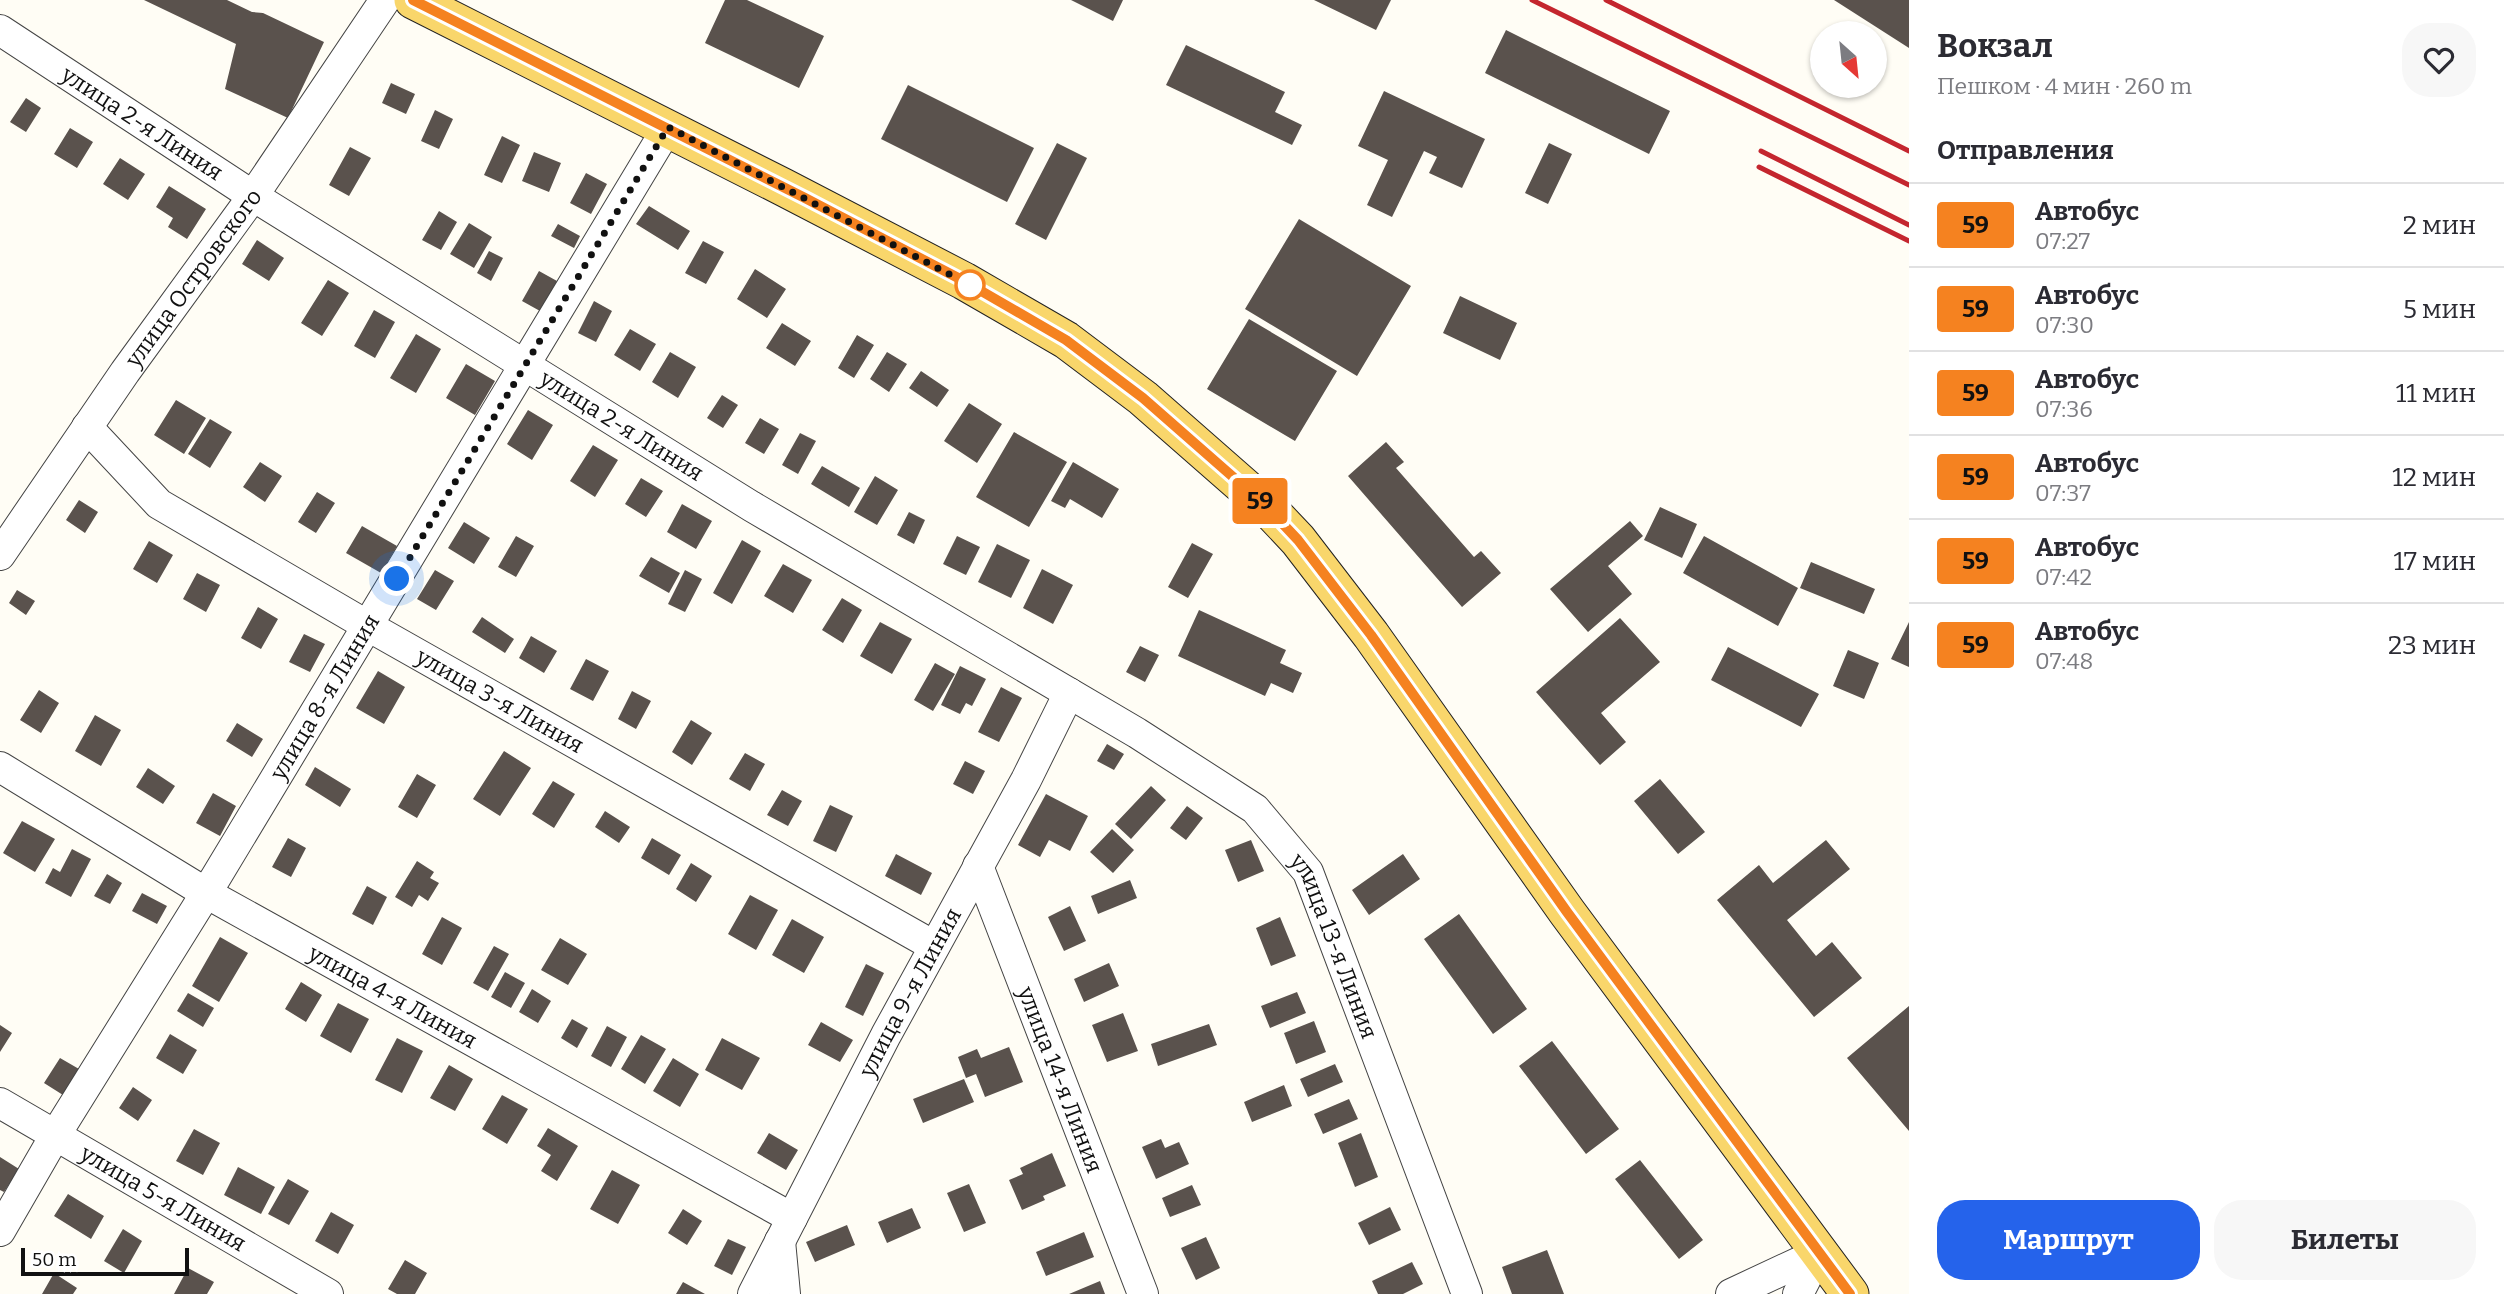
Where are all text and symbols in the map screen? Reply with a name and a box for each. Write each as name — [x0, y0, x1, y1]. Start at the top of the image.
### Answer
north arrow — [1810, 21, 1886, 98]
map controls — [1810, 21, 1887, 98]
button: heart — [2402, 23, 2476, 97]
text: Вокзал — [1937, 26, 2053, 66]
street label: улица 2-я Линия — [55, 60, 228, 186]
text: Пешком · 4 мин · 260 m — [1937, 72, 2192, 100]
text: Отправления — [1937, 135, 2114, 166]
street label: улица Островского — [119, 183, 268, 373]
text: Автобус — [2035, 196, 2139, 227]
text: 2 мин — [2403, 210, 2476, 241]
text: 59 — [1962, 211, 1989, 239]
text: 07:27 — [2035, 227, 2090, 255]
unlabelled marker — [955, 270, 985, 300]
text: Автобус — [2035, 280, 2139, 311]
text: 5 мин — [2403, 294, 2476, 325]
text: 59 — [1962, 295, 1989, 323]
text: 07:30 — [2035, 311, 2094, 339]
street label: улица 2-я Линия — [534, 364, 709, 487]
text: Автобус — [2035, 364, 2139, 395]
text: 11 мин — [2396, 378, 2476, 409]
text: 59 — [1962, 379, 1989, 407]
text: 07:36 — [2035, 395, 2093, 423]
text: Автобус — [2035, 448, 2139, 479]
text: 12 мин — [2392, 462, 2476, 493]
text: 59 — [1962, 463, 1989, 491]
line badge: 59 — [1228, 478, 1292, 524]
text: 07:37 — [2035, 479, 2091, 507]
text: 59 — [1246, 487, 1274, 515]
text: Автобус — [2035, 532, 2139, 563]
text: 17 мин — [2394, 546, 2476, 577]
text: 59 — [1962, 547, 1989, 575]
your location — [379, 561, 414, 596]
text: 07:42 — [2035, 563, 2092, 591]
street label: улица 8-я Линия — [263, 609, 385, 786]
text: Автобус — [2035, 616, 2139, 647]
text: 23 мин — [2388, 630, 2476, 661]
text: 59 — [1962, 631, 1989, 659]
street label: улица 3-я Линия — [410, 642, 589, 759]
text: 07:48 — [2035, 647, 2093, 675]
street label: улица 13-я Линия — [1284, 847, 1383, 1042]
street label: улица 9-я Линия — [852, 903, 967, 1083]
street label: улица 4-я Линия — [303, 938, 482, 1054]
street label: улица 14-я Линия — [1011, 982, 1109, 1177]
street label: улица 5-я Линия — [75, 1138, 251, 1257]
button: Маршрут — [1937, 1200, 2200, 1280]
button: Билеты — [2214, 1200, 2476, 1280]
scale bar — [21, 1245, 189, 1277]
text: 50 m — [32, 1248, 76, 1271]

